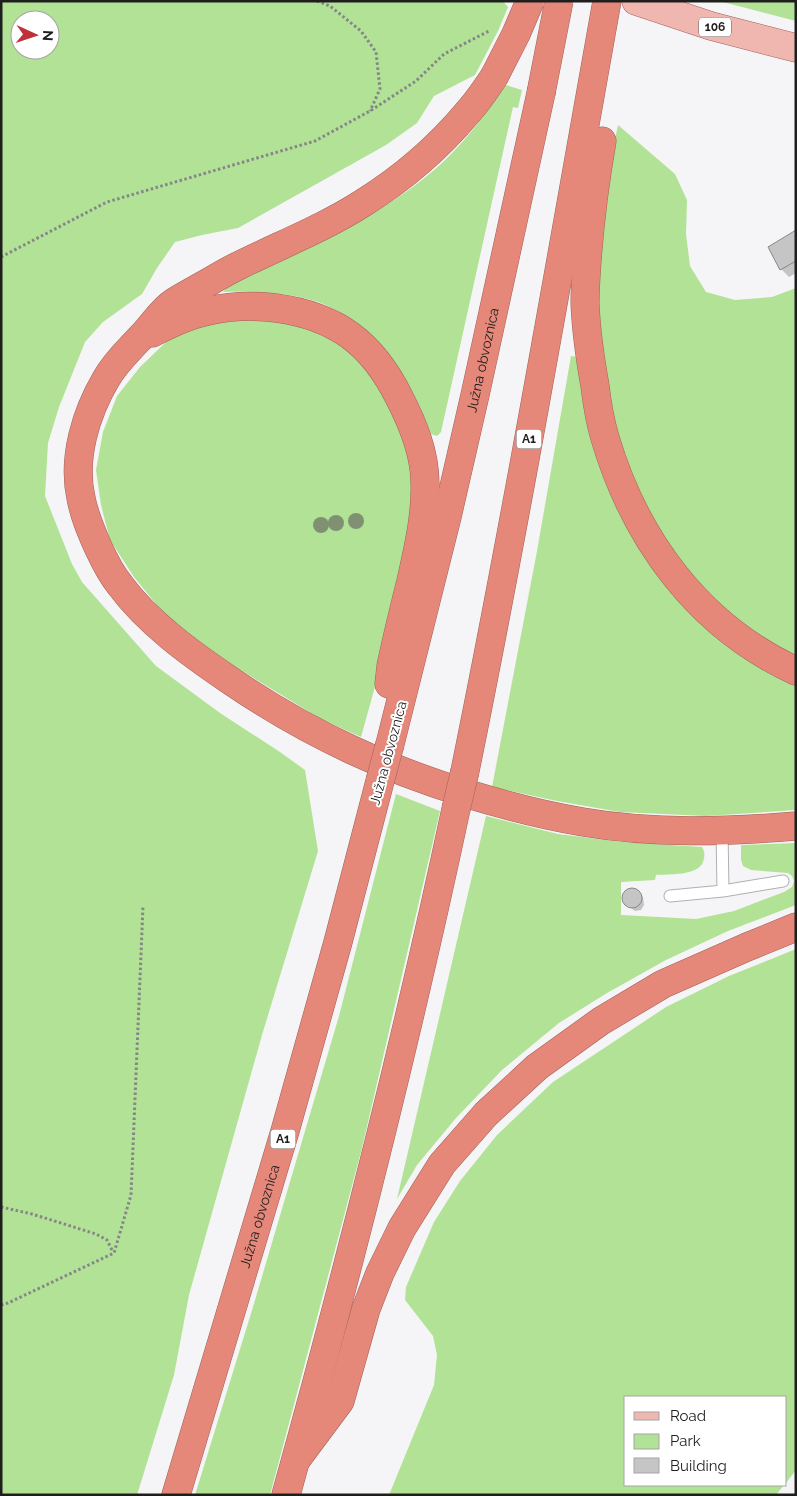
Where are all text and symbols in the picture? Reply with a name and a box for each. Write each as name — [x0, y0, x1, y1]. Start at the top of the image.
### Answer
north arrow — [10, 10, 60, 60]
road number: 106 — [699, 18, 731, 36]
text: N — [40, 30, 56, 41]
street label: Južna obvoznica — [463, 306, 502, 414]
road number: A1 — [516, 429, 542, 448]
street label: Južna obvoznica — [366, 699, 410, 807]
road number: A1 — [270, 1130, 296, 1148]
street label: Južna obvoznica — [236, 1163, 282, 1270]
legend — [624, 1396, 787, 1486]
text: Road — [670, 1407, 706, 1425]
text: Park — [670, 1432, 701, 1450]
text: Building — [670, 1457, 727, 1475]

